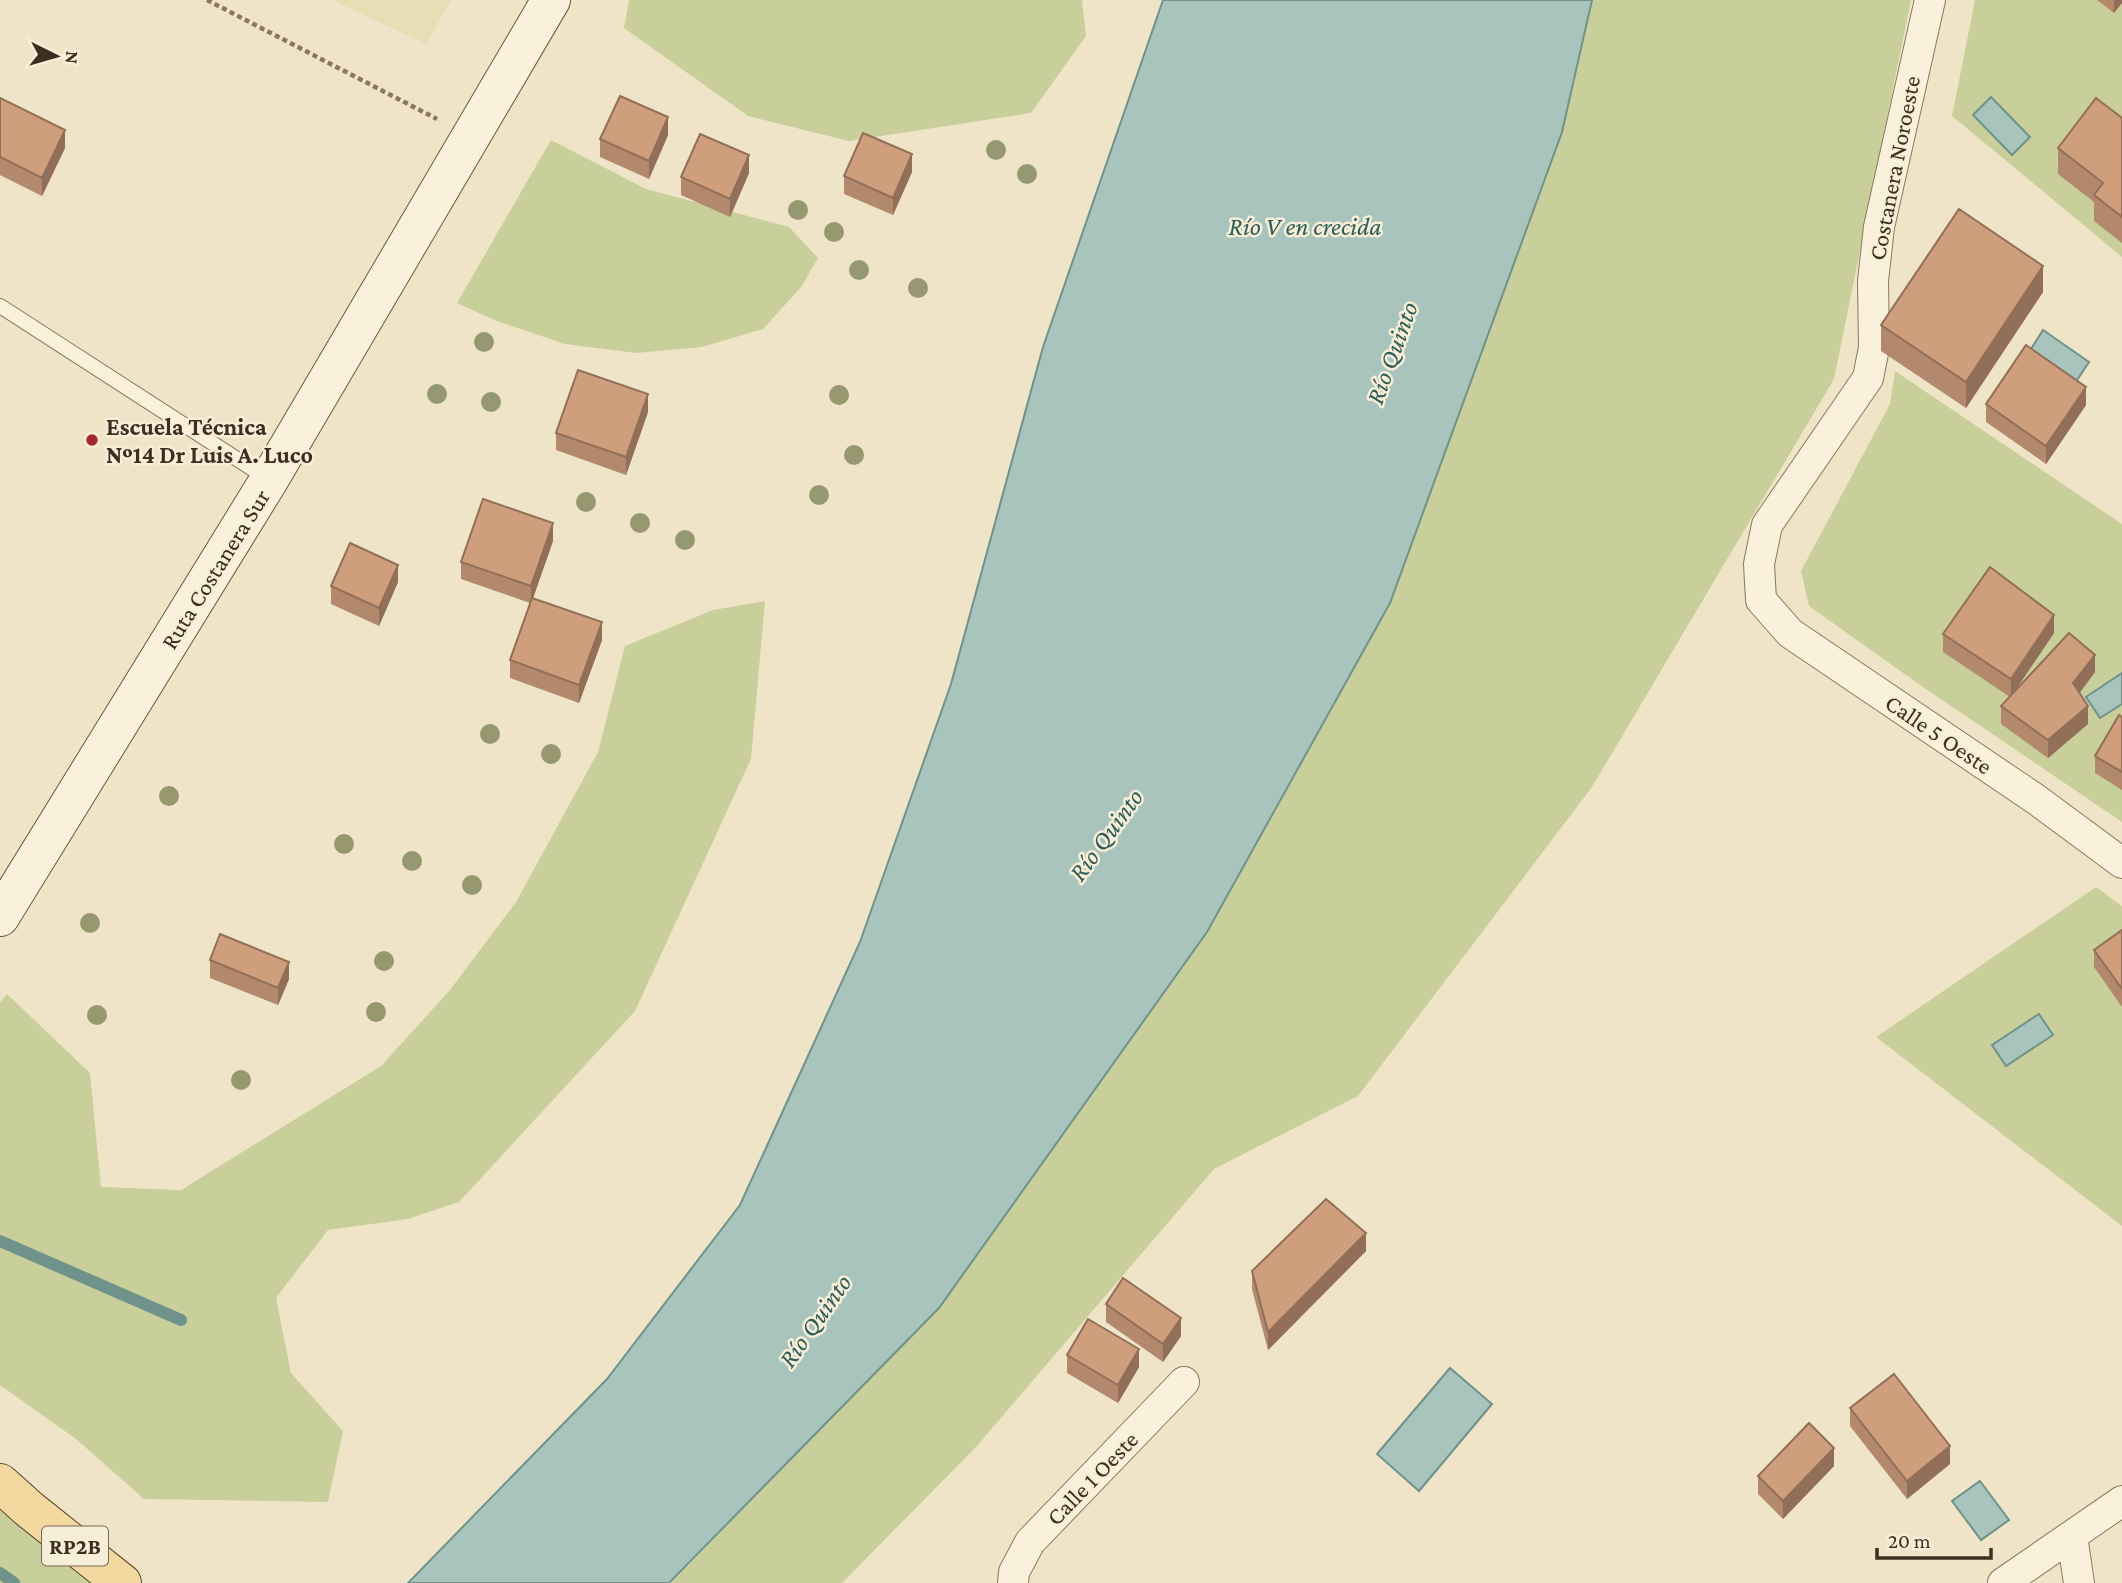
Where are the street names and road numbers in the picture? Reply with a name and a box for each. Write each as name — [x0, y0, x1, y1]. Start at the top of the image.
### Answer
street label: Costanera Noroeste — [1863, 74, 1925, 262]
street label: Ruta Costanera Sur — [155, 484, 275, 654]
street label: Calle 5 Oeste — [1880, 688, 1998, 780]
street label: Calle 1 Oeste — [1041, 1426, 1143, 1530]
road number: RP2B — [42, 1526, 108, 1566]

